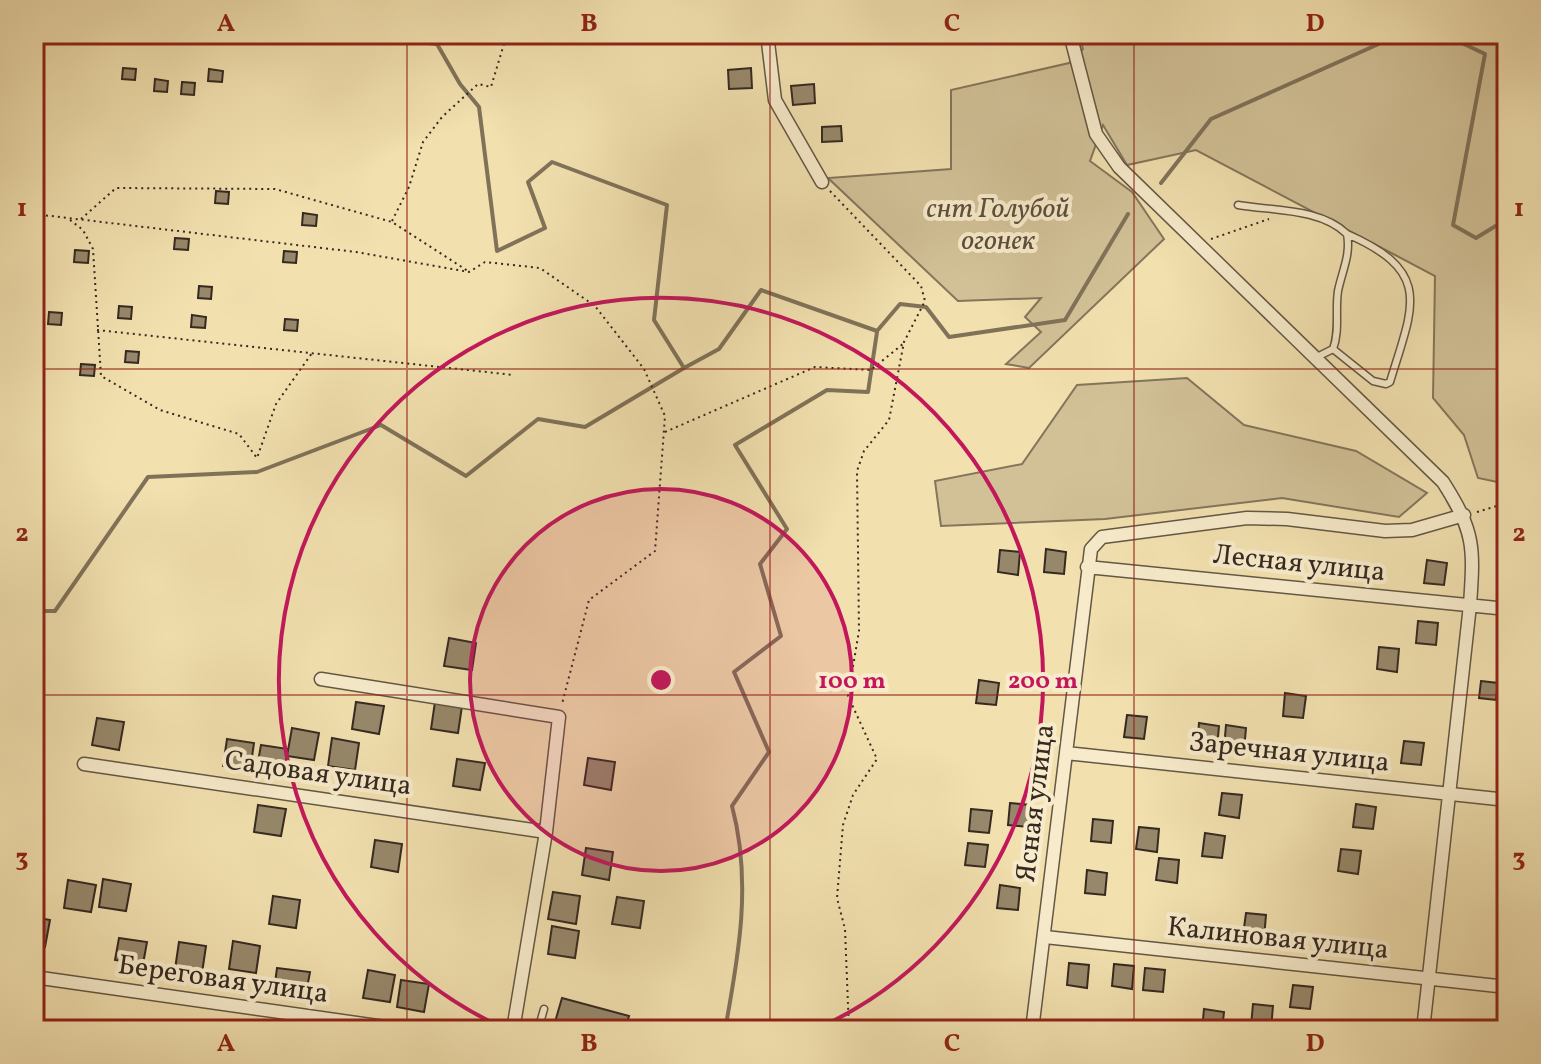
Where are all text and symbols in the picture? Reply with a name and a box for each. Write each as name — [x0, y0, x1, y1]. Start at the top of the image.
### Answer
text: A — [217, 6, 236, 42]
text: B — [580, 6, 598, 42]
text: C — [944, 6, 960, 42]
text: D — [1305, 6, 1325, 42]
park label: снт Голубой огонек — [927, 190, 1069, 261]
text: 1 — [17, 191, 27, 227]
text: 1 — [1514, 191, 1524, 227]
text: 2 — [15, 516, 29, 552]
text: 2 — [1512, 516, 1526, 552]
street label: Лесная улица — [1211, 536, 1387, 592]
text: 100 m — [818, 665, 886, 699]
text: 200 m — [1008, 665, 1078, 699]
centre of rings — [647, 666, 675, 694]
street label: Ясная улица — [1007, 722, 1065, 884]
street label: Заречная улица — [1187, 723, 1391, 783]
street label: Садовая улица — [222, 742, 414, 806]
text: 3 — [15, 841, 29, 877]
text: 3 — [1512, 841, 1526, 877]
street label: Калиновая улица — [1165, 908, 1391, 970]
street label: Береговая улица — [115, 946, 331, 1014]
text: A — [217, 1026, 236, 1062]
text: B — [580, 1026, 598, 1062]
text: C — [944, 1026, 960, 1062]
text: D — [1305, 1026, 1325, 1062]

